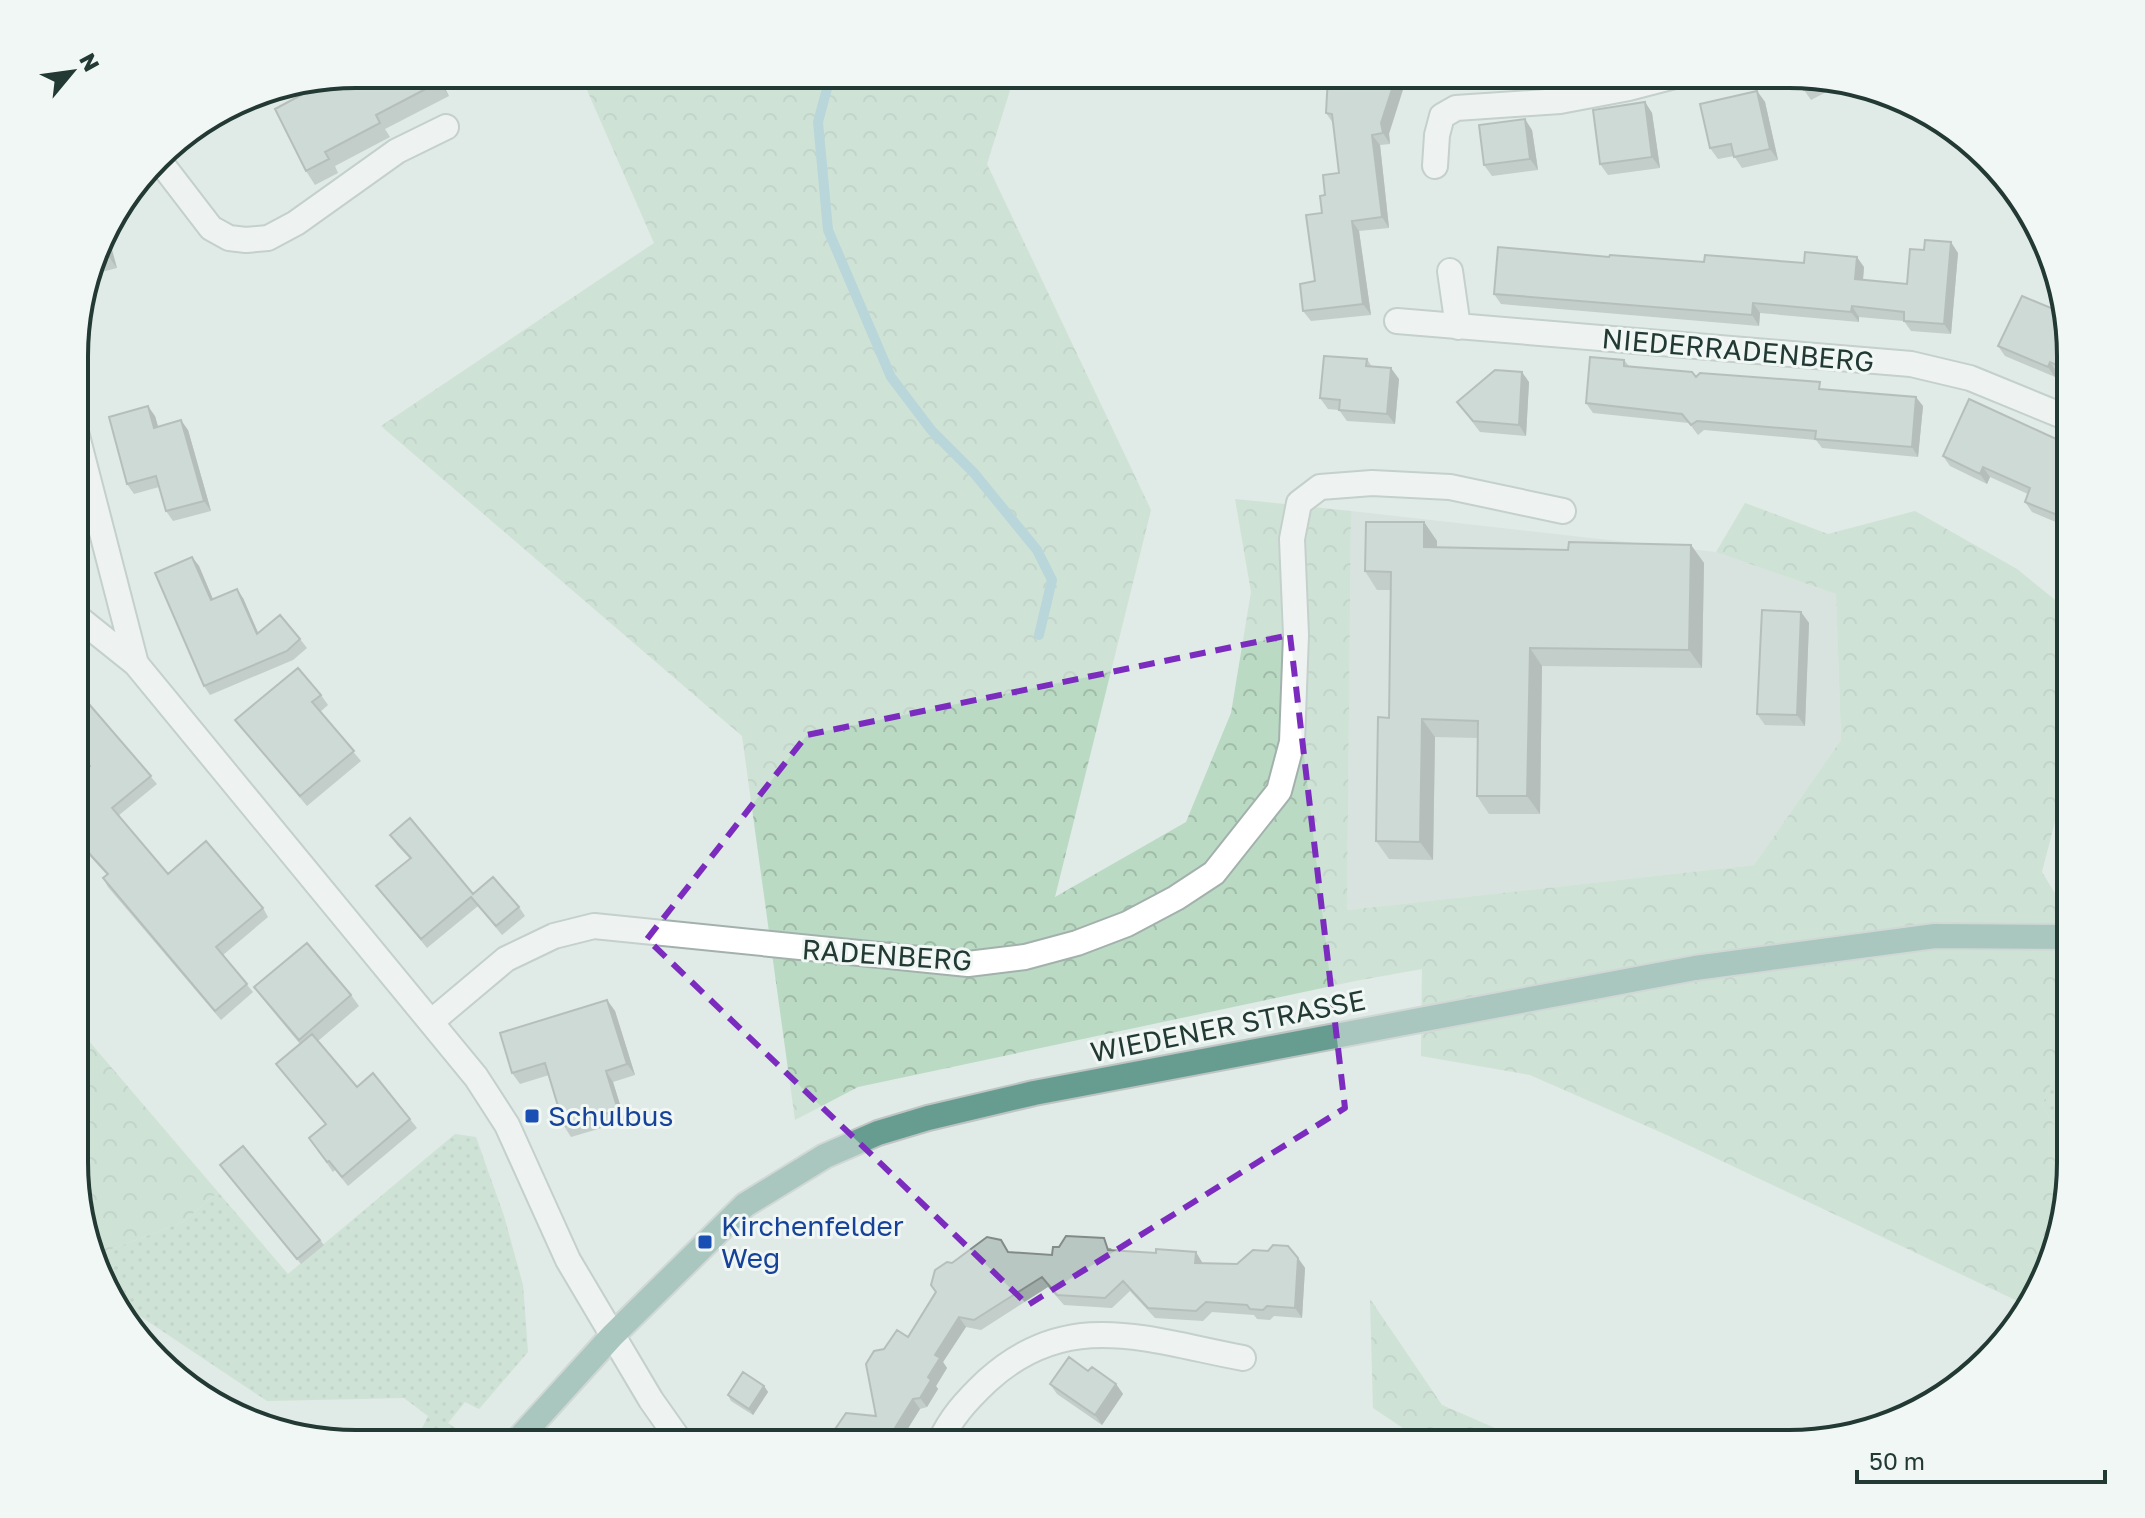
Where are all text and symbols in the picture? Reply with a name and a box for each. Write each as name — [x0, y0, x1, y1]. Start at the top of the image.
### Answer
north arrow — [32, 32, 112, 112]
text: N — [74, 48, 106, 76]
street label: NIEDERRADENBERG — [1600, 321, 1876, 378]
street label: RADENBERG — [801, 932, 973, 977]
street label: WIEDENER STRASSE — [1088, 983, 1368, 1068]
place label: Schulbus — [548, 1099, 673, 1132]
marker: Schulbus — [523, 1107, 541, 1125]
place label: Kirchenfelder Weg — [721, 1209, 904, 1274]
marker: Kirchenfelder Weg — [696, 1233, 714, 1251]
scale bar — [1857, 1434, 2105, 1484]
text: 50 m — [1869, 1446, 1925, 1475]

